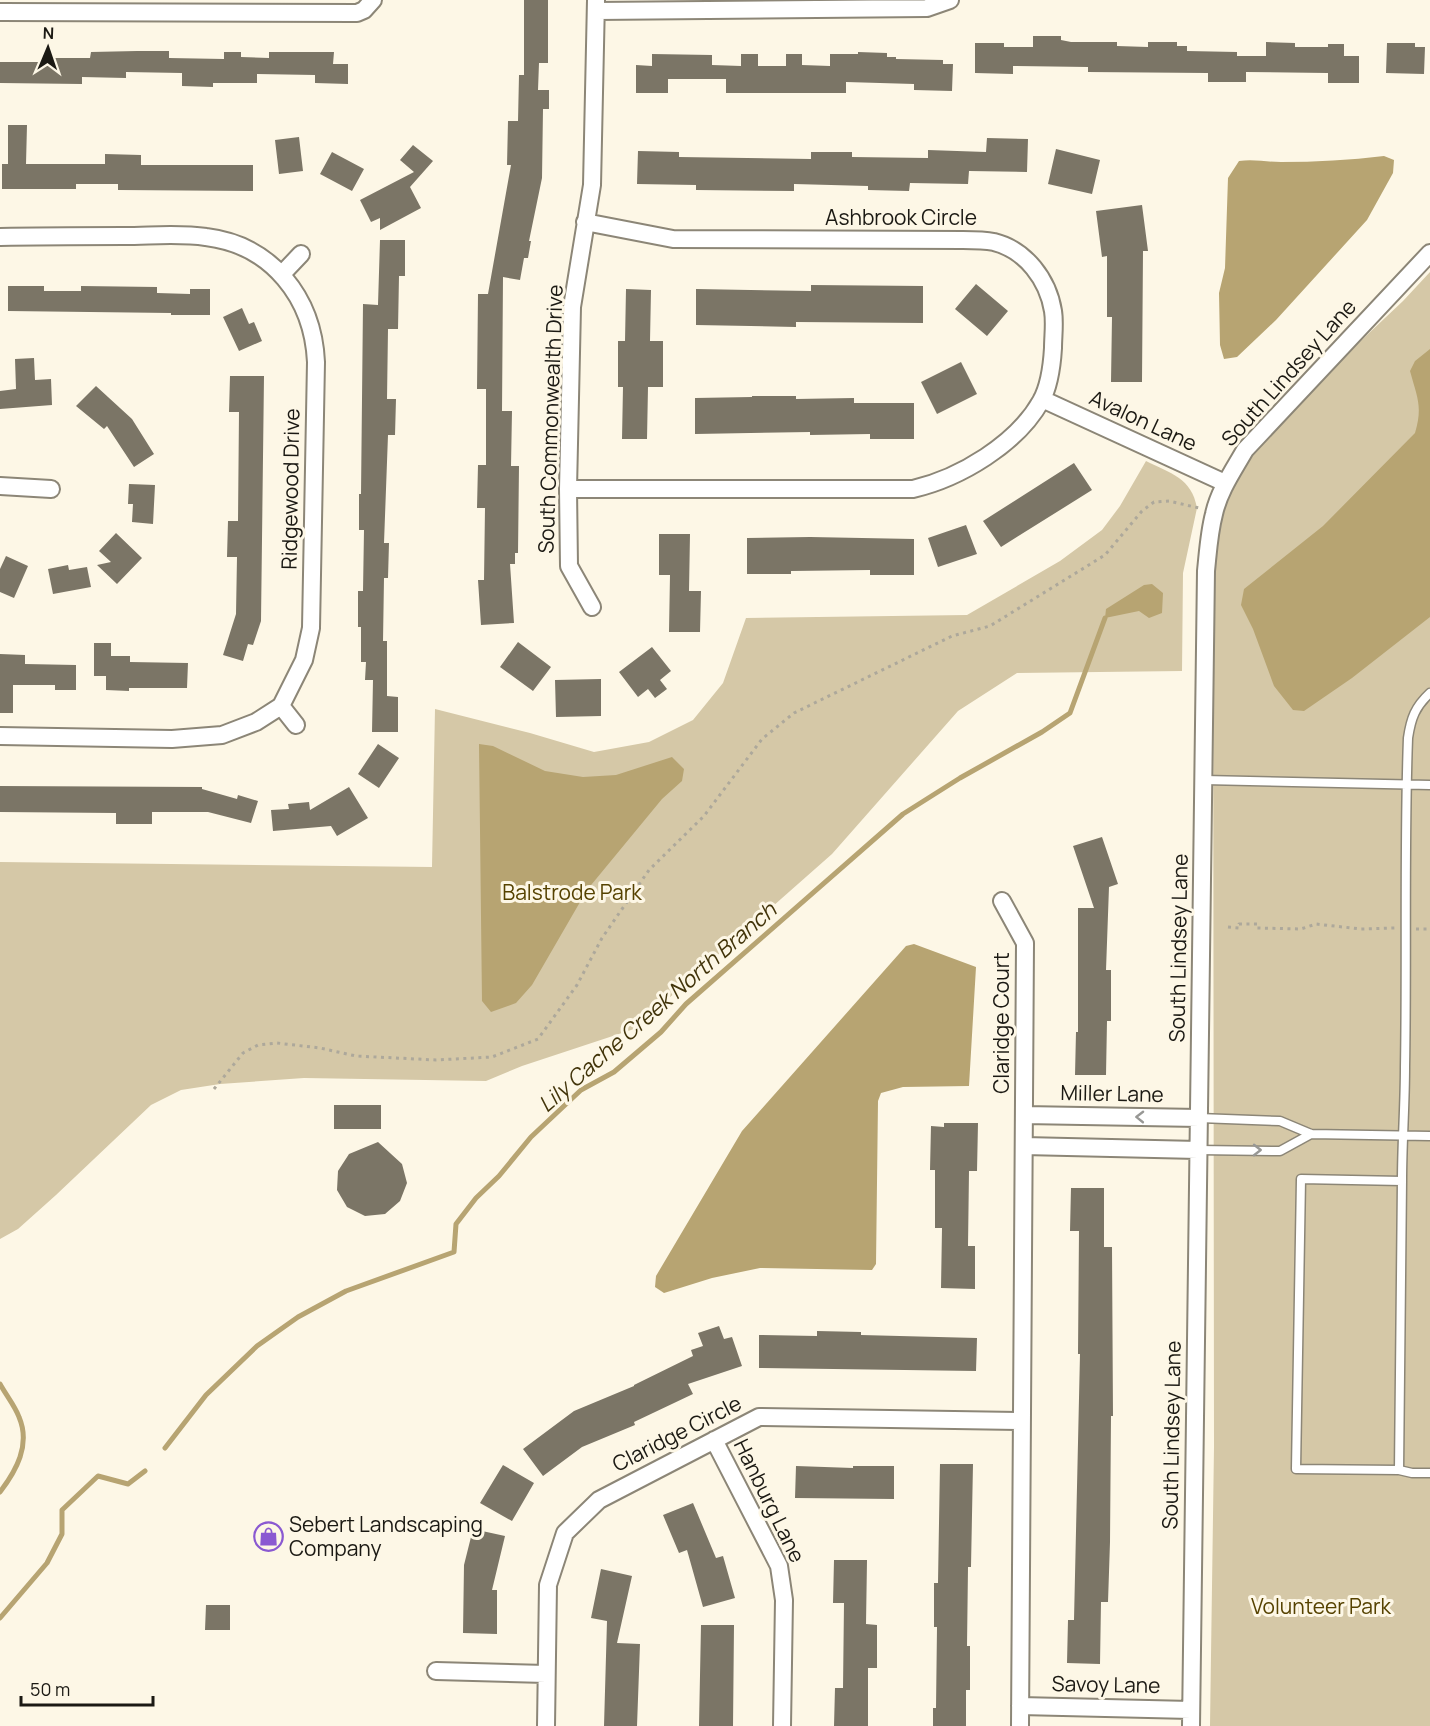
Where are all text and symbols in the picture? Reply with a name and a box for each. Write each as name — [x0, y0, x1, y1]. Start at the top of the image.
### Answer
north arrow — [18, 18, 78, 78]
text: N — [42, 22, 55, 44]
street label: Ashbrook Circle — [825, 203, 977, 231]
street label: South Commonwealth Drive — [531, 284, 569, 554]
street label: South Lindsey Lane — [1215, 293, 1362, 452]
street label: Avalon Lane — [1085, 383, 1202, 457]
street label: Ridgewood Drive — [275, 408, 305, 570]
street label: South Lindsey Lane — [1162, 853, 1194, 1043]
park label: Balstrode Park — [502, 878, 642, 906]
water label: Lily Cache Creek North Branch — [532, 895, 783, 1119]
street label: Claridge Court — [987, 952, 1015, 1094]
street label: Miller Lane — [1060, 1078, 1164, 1108]
one-way arrow — [1136, 1111, 1145, 1124]
one-way arrow — [1252, 1144, 1261, 1157]
street label: South Lindsey Lane — [1155, 1340, 1187, 1530]
street label: Claridge Circle — [607, 1389, 746, 1478]
street label: Hanburg Lane — [728, 1434, 812, 1567]
place label: Sebert Landscaping Company — [289, 1510, 483, 1562]
shop icon: Sebert Landscaping Company — [252, 1521, 284, 1553]
park label: Volunteer Park — [1251, 1592, 1392, 1620]
scale bar — [21, 1669, 153, 1707]
street label: Savoy Lane — [1051, 1669, 1161, 1699]
text: 50 m — [30, 1677, 70, 1701]

